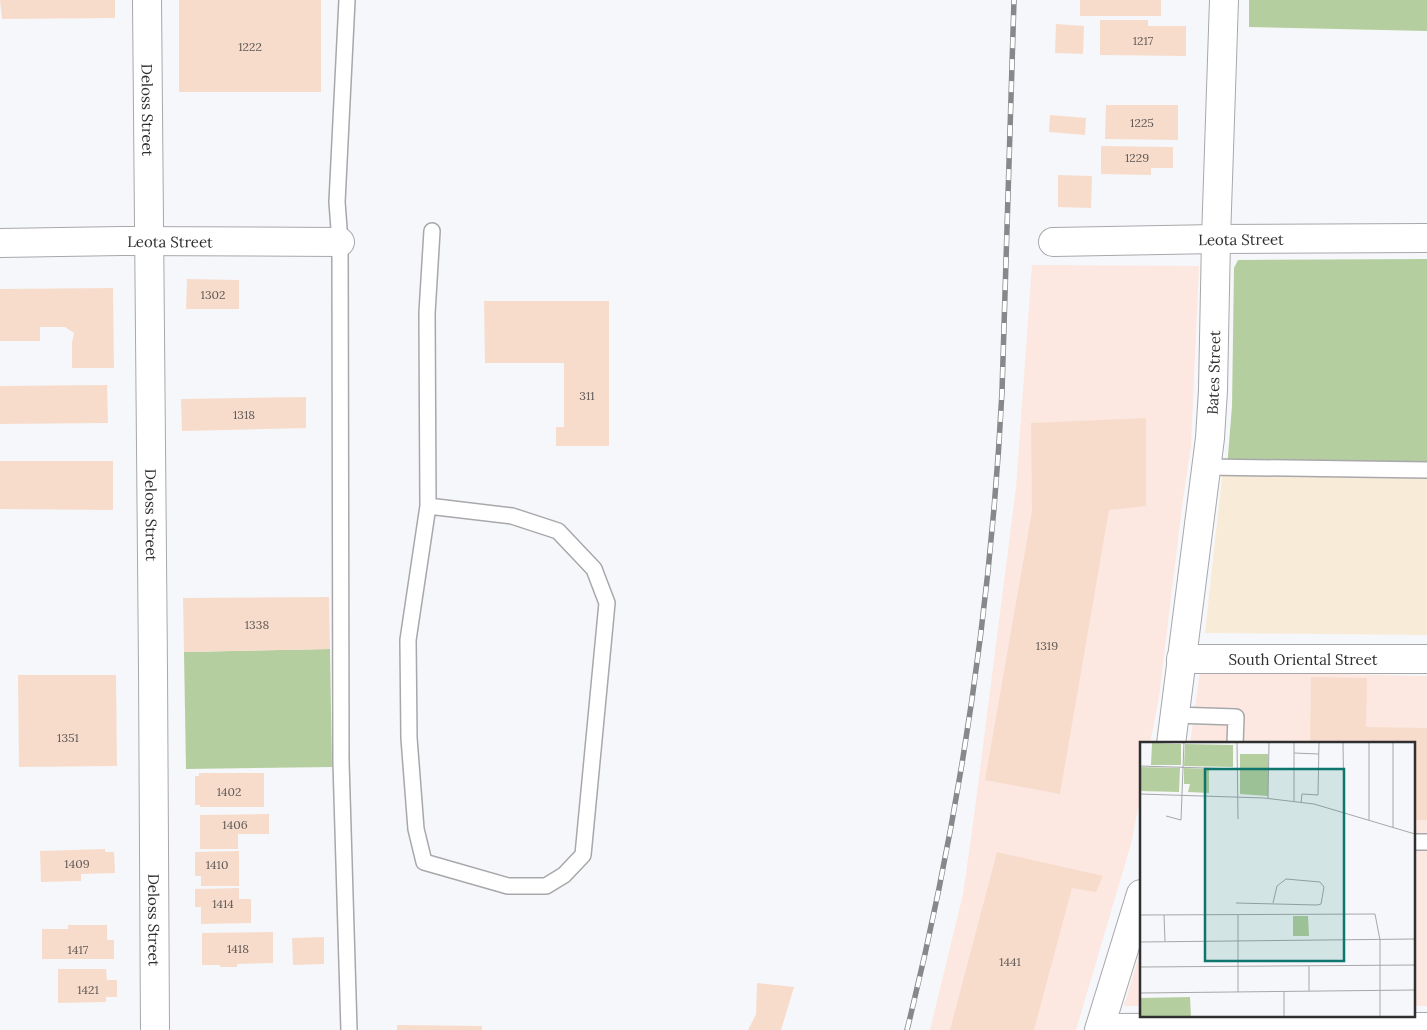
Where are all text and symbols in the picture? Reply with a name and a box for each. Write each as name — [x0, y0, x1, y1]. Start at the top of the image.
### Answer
house number: 1217 — [1133, 33, 1154, 48]
house number: 1222 — [238, 39, 262, 54]
street label: Deloss Street — [138, 64, 158, 157]
house number: 1225 — [1130, 115, 1154, 130]
house number: 1229 — [1125, 150, 1149, 165]
street label: Leota Street — [1198, 229, 1284, 249]
street label: Leota Street — [127, 232, 213, 251]
house number: 1302 — [201, 287, 225, 302]
street label: Bates Street — [1202, 330, 1224, 415]
house number: 311 — [579, 388, 595, 403]
house number: 1318 — [233, 407, 255, 422]
street label: Deloss Street — [142, 469, 162, 562]
house number: 1338 — [245, 617, 269, 632]
house number: 1319 — [1036, 638, 1058, 653]
street label: South Oriental Street — [1229, 650, 1378, 669]
house number: 1351 — [57, 730, 79, 745]
inset map — [1140, 742, 1414, 1018]
house number: 1402 — [217, 784, 241, 799]
house number: 1406 — [222, 817, 248, 832]
house number: 1409 — [64, 856, 90, 871]
house number: 1410 — [206, 857, 228, 872]
street label: Deloss Street — [145, 874, 164, 967]
house number: 1414 — [212, 896, 234, 911]
house number: 1418 — [227, 941, 249, 956]
house number: 1417 — [68, 942, 89, 957]
house number: 1441 — [999, 954, 1021, 969]
house number: 1421 — [77, 982, 99, 997]

